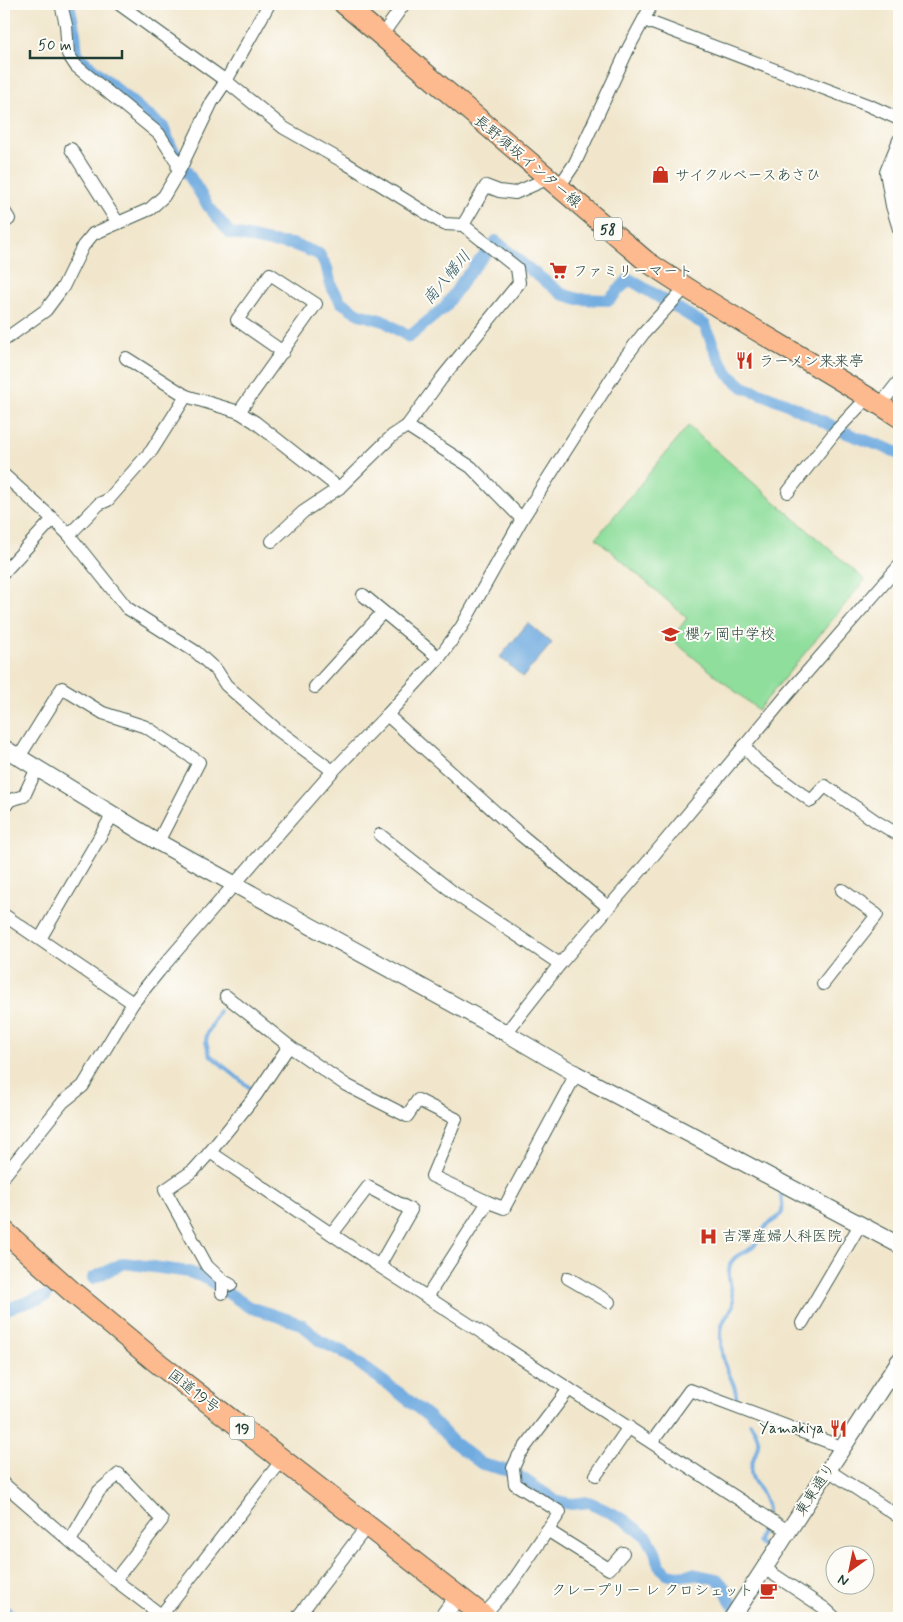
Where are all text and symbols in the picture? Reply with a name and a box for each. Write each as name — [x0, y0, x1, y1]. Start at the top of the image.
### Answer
scale bar — [30, 28, 122, 60]
text: 50 m — [38, 36, 72, 56]
street label: 長野須坂インター線 — [469, 111, 585, 213]
shop icon: サイクルベースあさひ — [651, 165, 671, 185]
place label: サイクルベースあさひ — [675, 166, 821, 186]
road number: 58 — [594, 218, 622, 240]
water label: 南八幡川 — [419, 247, 476, 309]
supermarket icon: ファミリーマート — [549, 261, 569, 281]
place label: ファミリーマート — [573, 262, 693, 282]
restaurant icon: ラーメン来来亭 — [735, 351, 755, 371]
place label: ラーメン来来亭 — [759, 352, 864, 372]
school or university icon: 櫻ヶ岡中学校 — [661, 624, 681, 644]
place label: 櫻ヶ岡中学校 — [685, 625, 775, 645]
hospital icon: 吉澤産婦人科医院 — [698, 1226, 718, 1246]
place label: 吉澤産婦人科医院 — [722, 1227, 842, 1247]
street label: 国道19号 — [163, 1365, 223, 1418]
road number: 19 — [230, 1416, 254, 1440]
restaurant icon: Yamakiya — [828, 1418, 848, 1438]
place label: Yamakiya — [759, 1419, 824, 1439]
street label: 東東通り — [791, 1459, 841, 1520]
north arrow — [826, 1544, 876, 1594]
text: N — [835, 1570, 852, 1590]
cafe icon: クレープリー レ クロシェット — [758, 1580, 778, 1600]
place label: クレープリー レ クロシェット — [551, 1581, 754, 1601]

